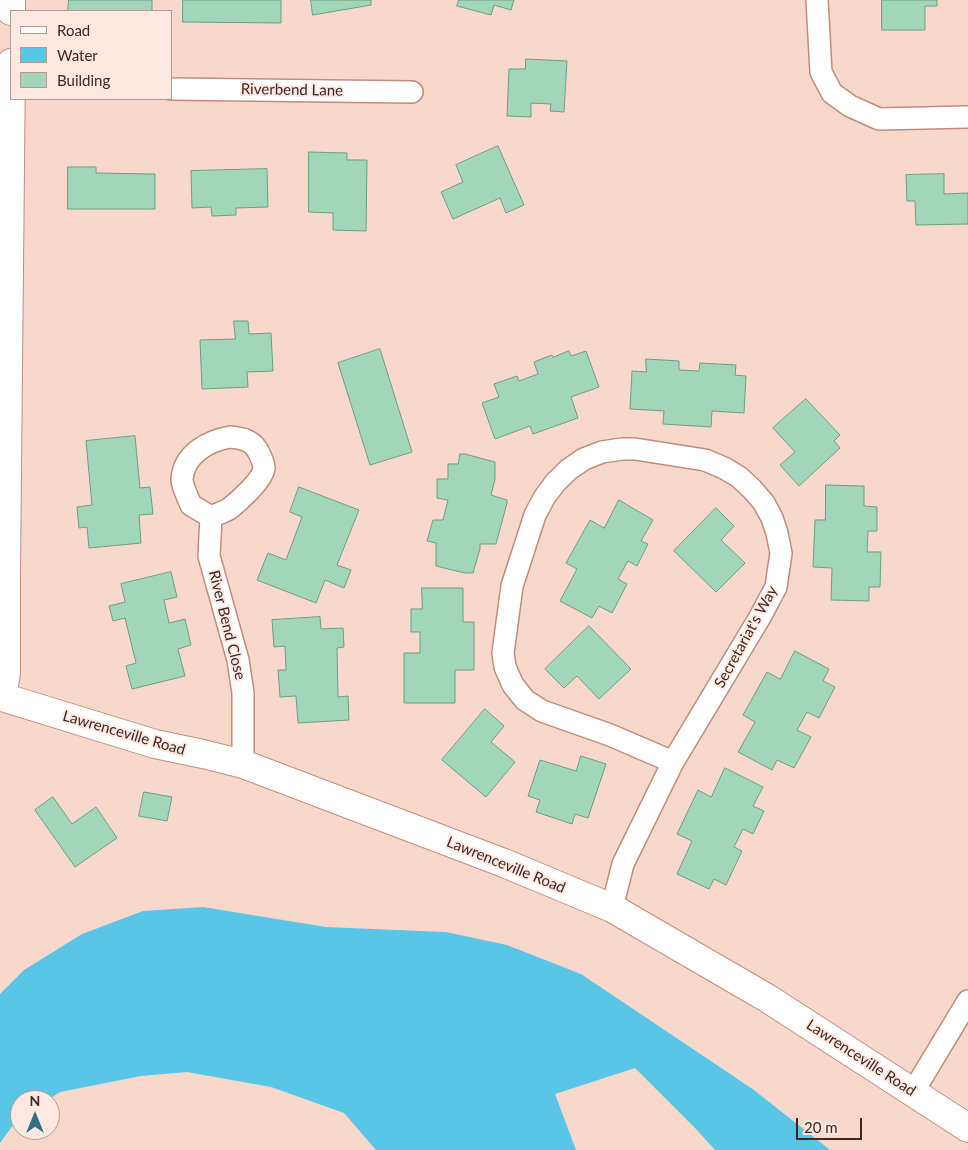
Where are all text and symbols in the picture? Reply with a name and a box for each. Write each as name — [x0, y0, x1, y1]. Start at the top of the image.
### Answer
legend — [10, 10, 172, 100]
text: Road — [57, 21, 90, 39]
text: Water — [57, 46, 98, 64]
text: Building — [57, 71, 110, 89]
street label: Riverbend Lane — [241, 80, 343, 100]
street label: River Bend Close — [205, 568, 249, 682]
street label: Secretariat's Way — [711, 583, 781, 691]
street label: Lawrenceville Road — [61, 707, 187, 759]
street label: Lawrenceville Road — [444, 833, 568, 897]
street label: Lawrenceville Road — [803, 1016, 919, 1100]
north arrow — [10, 1090, 60, 1140]
text: N — [30, 1092, 40, 1109]
scale bar — [798, 1108, 864, 1140]
text: 20 m — [804, 1118, 838, 1136]

